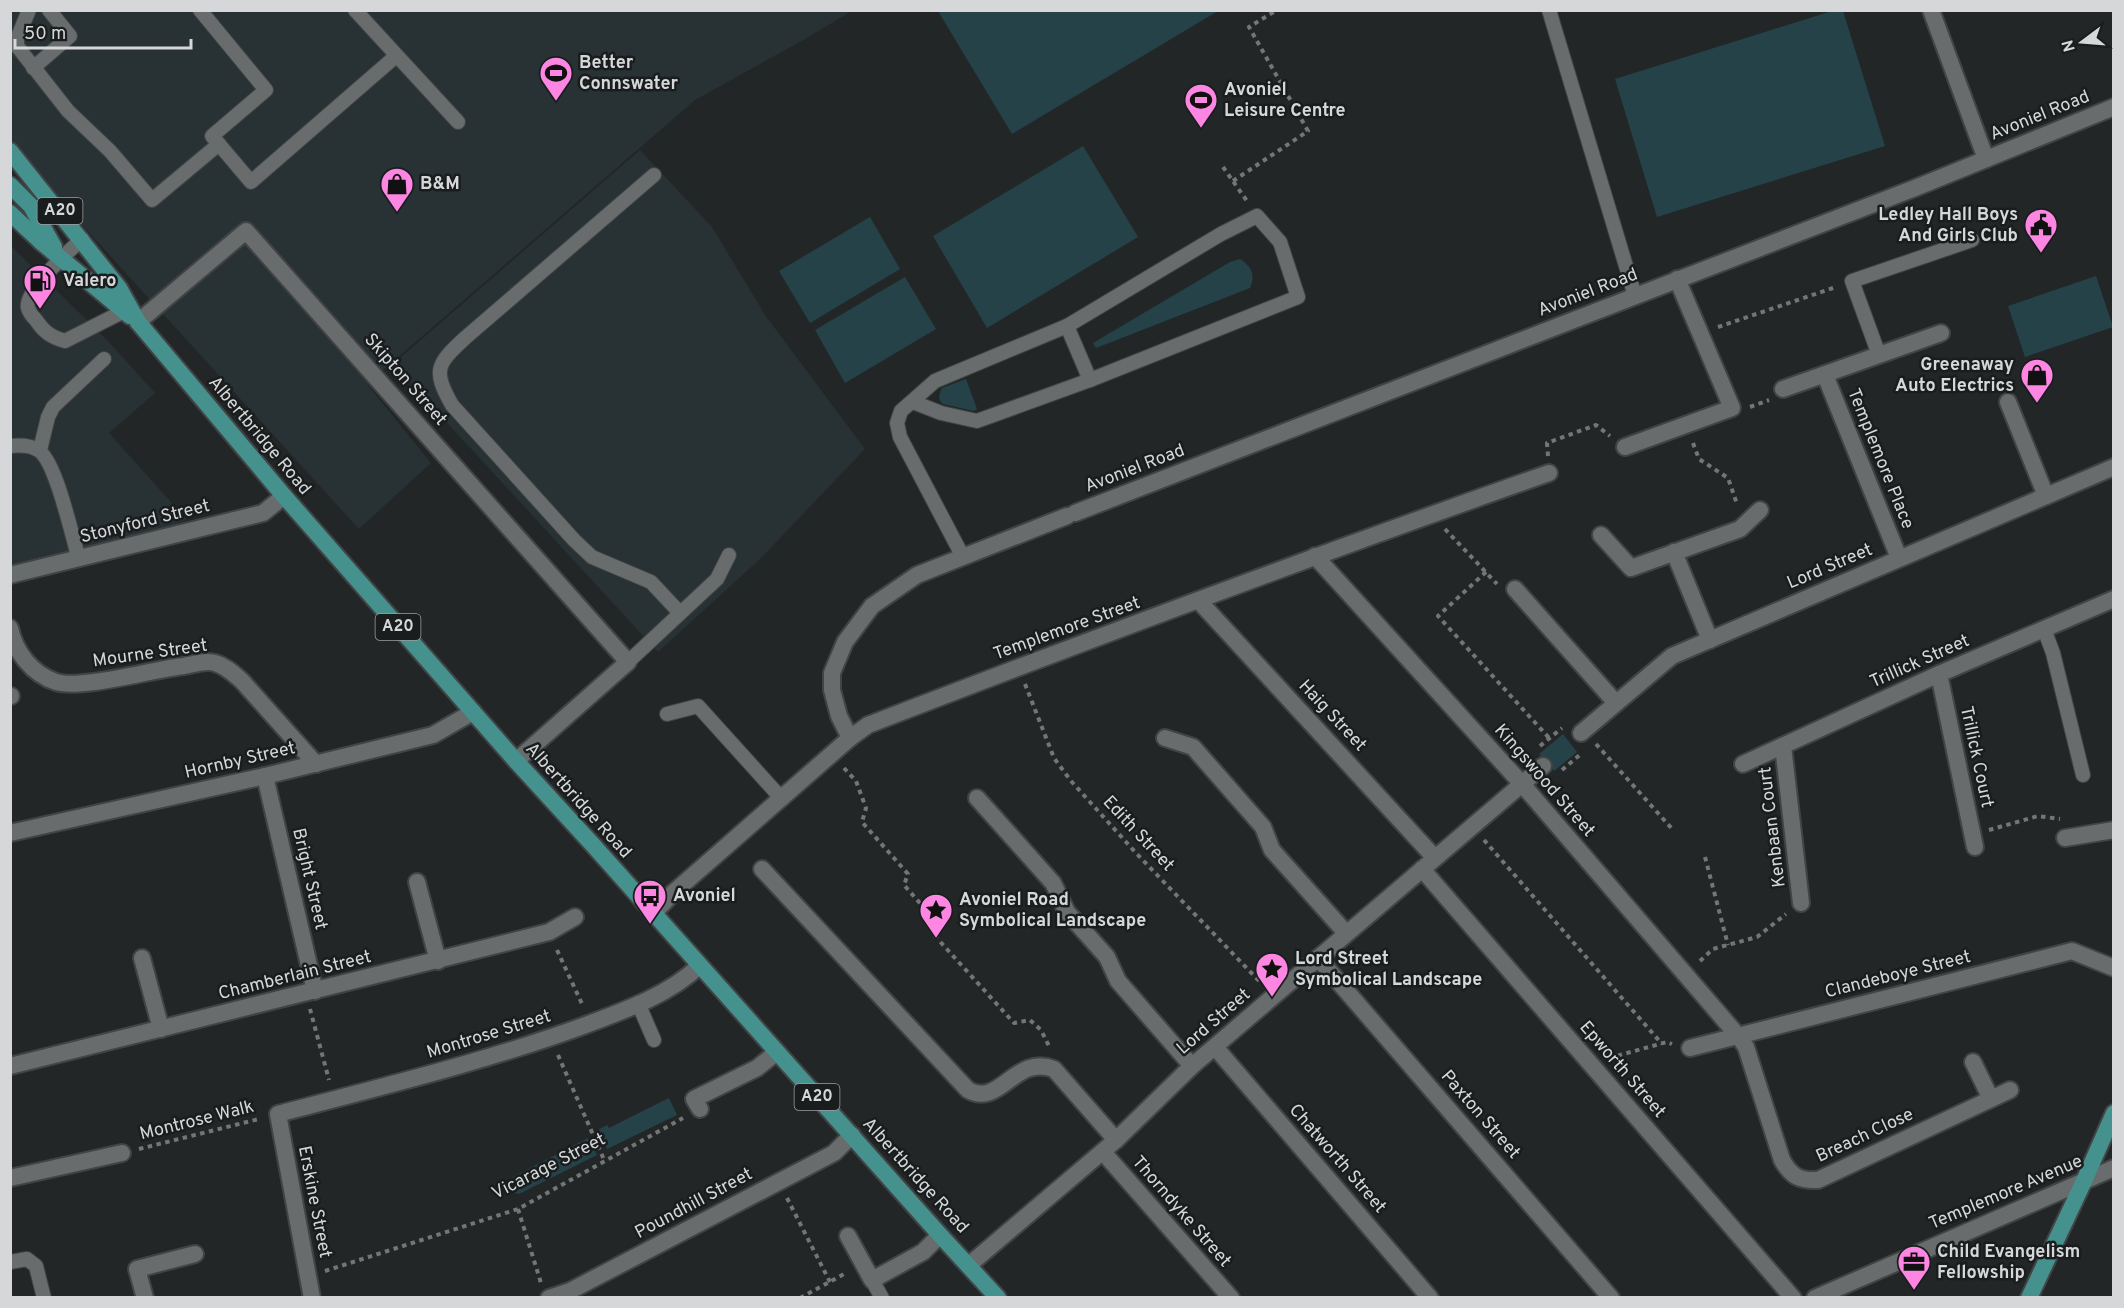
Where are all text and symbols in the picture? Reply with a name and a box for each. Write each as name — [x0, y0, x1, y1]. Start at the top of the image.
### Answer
scale bar — [15, 12, 190, 50]
north arrow — [2052, 12, 2112, 72]
text: 50 m — [24, 23, 66, 46]
text: N — [2058, 37, 2081, 54]
place label: Better Connswater — [579, 52, 679, 96]
sports icon: Better Connswater — [538, 55, 574, 102]
place label: Avoniel Leisure Centre — [1224, 79, 1346, 123]
sports icon: Avoniel Leisure Centre — [1183, 82, 1219, 129]
street label: Avoniel Road — [1987, 86, 2093, 146]
shop icon: B&M — [379, 166, 415, 213]
place label: B&M — [420, 173, 460, 196]
road number: A20 — [38, 198, 82, 224]
place label: Ledley Hall Boys And Girls Club — [1878, 204, 2018, 248]
public building icon: Ledley Hall Boys And Girls Club — [2023, 207, 2059, 254]
fuel station icon: Valero — [22, 263, 58, 310]
street label: Avoniel Road — [1535, 263, 1641, 323]
place label: Valero — [63, 270, 117, 293]
street label: Skipton Street — [358, 329, 452, 431]
place label: Greenaway Auto Electrics — [1895, 354, 2014, 398]
shop icon: Greenaway Auto Electrics — [2019, 357, 2055, 404]
street label: Albertbridge Road — [203, 372, 315, 500]
street label: Templemore Place — [1841, 385, 1919, 533]
street label: Avoniel Road — [1082, 439, 1188, 499]
street label: Stonyford Street — [78, 495, 212, 549]
street label: Lord Street — [1784, 539, 1876, 595]
street label: Templemore Street — [990, 592, 1144, 666]
road number: A20 — [376, 614, 420, 640]
street label: Trillick Street — [1867, 630, 1973, 694]
street label: Mourne Street — [91, 635, 209, 673]
street label: Haig Street — [1293, 675, 1371, 757]
street label: Trillick Court — [1954, 704, 1998, 810]
street label: Kingswood Street — [1489, 720, 1599, 842]
street label: Hornby Street — [182, 737, 298, 785]
street label: Albertbridge Road — [520, 738, 636, 864]
street label: Kenbaan Court — [1754, 765, 1792, 889]
street label: Edith Street — [1097, 791, 1179, 877]
street label: Bright Street — [286, 826, 332, 932]
bus stop icon: Avoniel — [632, 878, 668, 925]
place label: Avoniel — [673, 885, 736, 908]
place label: Avoniel Road Symbolical Landscape — [959, 889, 1146, 933]
place icon: Avoniel Road Symbolical Landscape — [918, 892, 954, 939]
street label: Chamberlain Street — [216, 946, 374, 1006]
street label: Clandeboye Street — [1823, 946, 1973, 1004]
place label: Lord Street Symbolical Landscape — [1295, 948, 1482, 992]
place icon: Lord Street Symbolical Landscape — [1254, 951, 1290, 998]
street label: Lord Street — [1172, 984, 1256, 1060]
street label: Montrose Street — [424, 1005, 554, 1065]
street label: Epworth Street — [1574, 1017, 1670, 1123]
street label: Paxton Street — [1435, 1066, 1525, 1164]
road number: A20 — [794, 1084, 840, 1110]
street label: Montrose Walk — [137, 1096, 257, 1146]
street label: Chatworth Street — [1283, 1099, 1391, 1219]
street label: Breach Close — [1812, 1103, 1918, 1169]
street label: Albertbridge Road — [857, 1113, 973, 1239]
street label: Vicarage Street — [488, 1128, 610, 1206]
street label: Erskine Street — [292, 1144, 336, 1260]
street label: Templemore Avenue — [1926, 1150, 2086, 1236]
street label: Thorndyke Street — [1126, 1152, 1236, 1272]
street label: Poundhill Street — [631, 1163, 757, 1245]
place label: Child Evangelism Fellowship — [1937, 1241, 2080, 1285]
office icon: Child Evangelism Fellowship — [1896, 1244, 1932, 1291]

